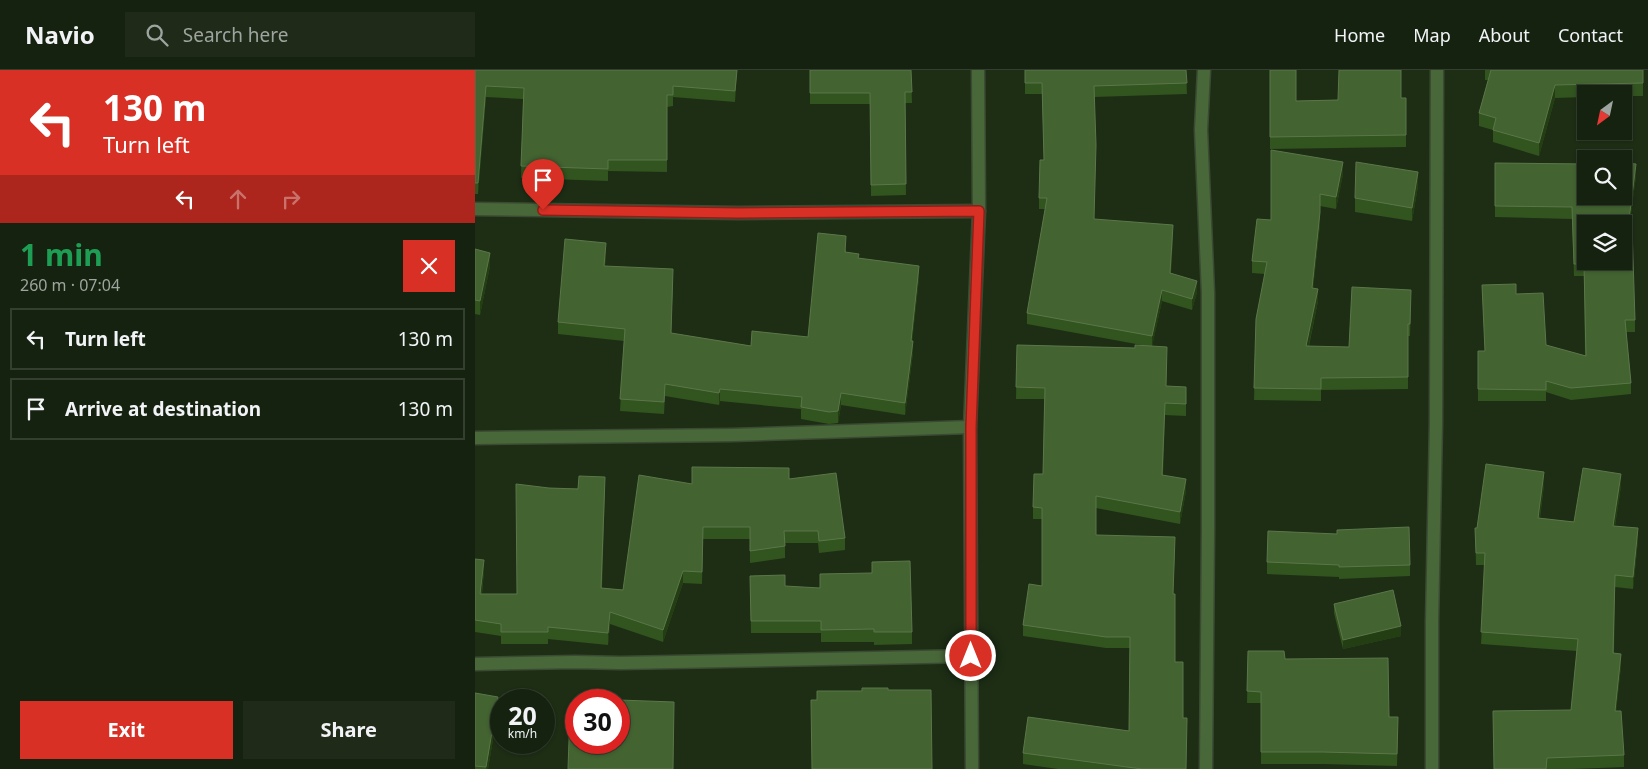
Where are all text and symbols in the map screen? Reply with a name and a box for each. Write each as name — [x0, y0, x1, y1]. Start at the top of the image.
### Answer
search box — [125, 12, 475, 57]
text: Navio — [25, 18, 95, 51]
icon: search — [143, 21, 171, 49]
text: Search here — [183, 22, 289, 48]
text: Home — [1334, 23, 1385, 47]
text: Map — [1413, 23, 1451, 47]
text: About — [1479, 23, 1530, 47]
text: Contact — [1558, 23, 1623, 47]
text: 130 m — [103, 84, 206, 131]
north arrow — [1577, 85, 1633, 140]
map controls — [1577, 85, 1632, 270]
icon: left — [20, 90, 85, 155]
text: Turn left — [103, 129, 190, 159]
button: search — [1577, 150, 1632, 205]
pin — [522, 159, 564, 210]
icon: arrive — [529, 166, 557, 194]
icon: left — [171, 185, 199, 213]
icon: ahead — [224, 185, 252, 213]
icon: right — [277, 185, 305, 213]
button: layers — [1577, 215, 1632, 270]
text: 1 min — [20, 234, 103, 275]
button: close — [403, 240, 455, 292]
text: 260 m · 07:04 — [20, 274, 120, 296]
icon: left — [22, 325, 50, 353]
text: Turn left — [65, 326, 146, 352]
text: 130 m — [398, 326, 453, 352]
icon: arrive — [22, 395, 50, 423]
text: Arrive at destination — [65, 396, 261, 422]
text: 130 m — [398, 396, 453, 422]
position arrow — [944, 629, 996, 681]
speed limit sign: 30 — [565, 689, 630, 754]
text: 20 — [508, 698, 537, 732]
button: Exit — [20, 701, 233, 759]
button: Share — [243, 701, 455, 759]
text: km/h — [508, 725, 537, 742]

